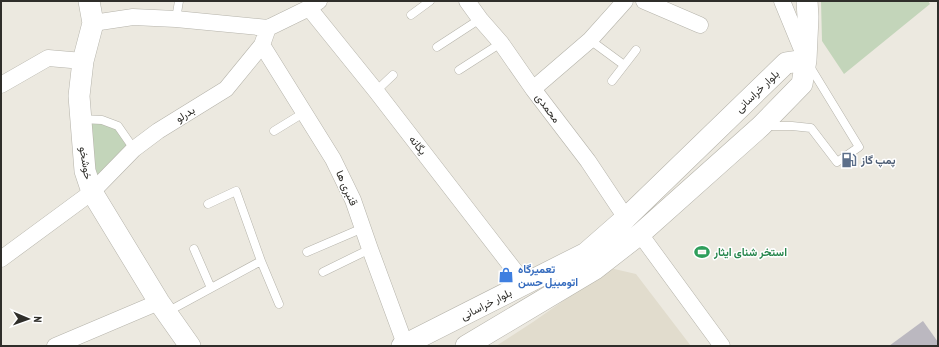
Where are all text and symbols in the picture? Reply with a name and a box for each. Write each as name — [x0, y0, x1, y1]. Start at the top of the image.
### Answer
street label: بلوار خراسانی — [732, 67, 782, 115]
street label: محمدی — [532, 90, 564, 126]
street label: بدرلو — [173, 103, 197, 125]
street label: یگانه — [406, 133, 430, 157]
street label: خوشخو — [76, 145, 96, 181]
fuel station icon: پمپ گاز — [840, 151, 858, 169]
place label: پمپ گاز — [860, 153, 896, 168]
street label: قنبری ها — [333, 168, 361, 208]
sports icon: استخر شنای ایثار — [693, 243, 711, 261]
place label: استخر شنای ایثار — [713, 245, 787, 259]
place label: تعمیرگاه اتومبیل حسن — [518, 262, 578, 289]
shop icon: تعمیرگاه اتومبیل حسن — [497, 266, 515, 284]
street label: بلوار خراسانی — [458, 285, 514, 323]
north arrow — [8, 299, 48, 339]
text: N — [31, 316, 45, 323]

